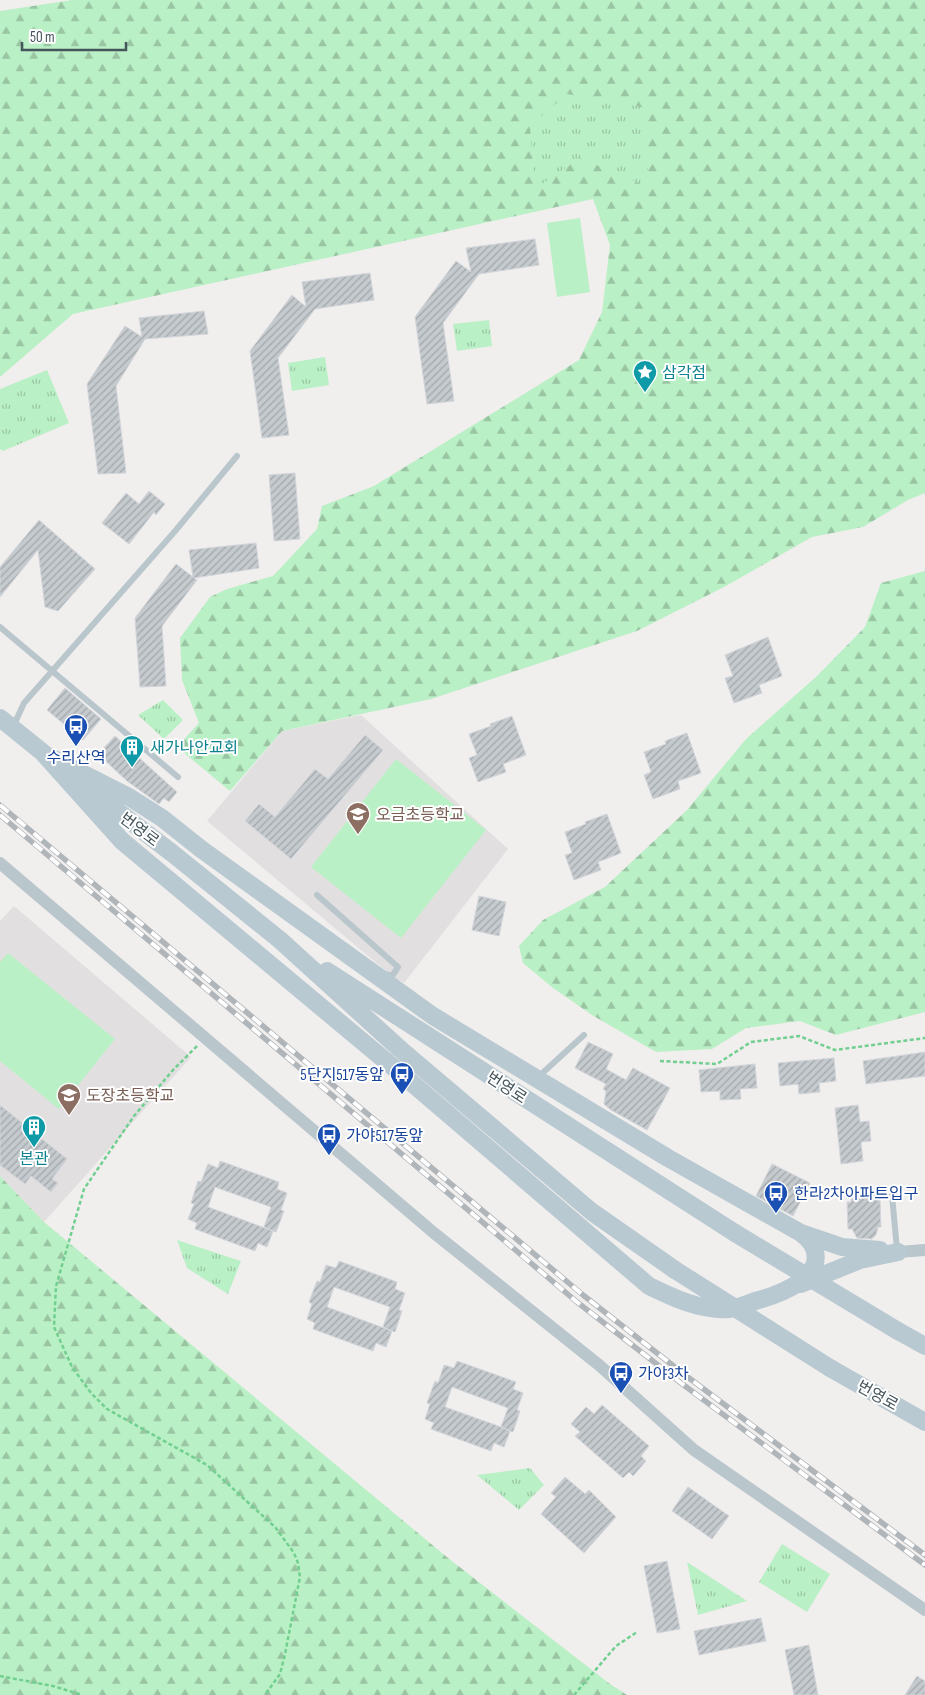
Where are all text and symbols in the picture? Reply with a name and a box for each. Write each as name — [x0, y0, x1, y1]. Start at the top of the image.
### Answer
scale bar — [22, 20, 126, 52]
text: 50 m — [30, 28, 55, 47]
place icon: 삼각점 — [632, 359, 658, 393]
place label: 삼각점 — [662, 364, 706, 383]
bus stop icon: 수리산역 — [63, 713, 89, 747]
building icon: 새가나안교회 — [119, 734, 145, 768]
place label: 새가나안교회 — [150, 739, 238, 758]
place label: 수리산역 — [47, 749, 105, 768]
school or university icon: 오금초등학교 — [345, 801, 371, 835]
place label: 오금초등학교 — [376, 806, 464, 825]
street label: 번영로 — [116, 809, 163, 851]
bus stop icon: 5단지517동앞 — [389, 1061, 415, 1095]
place label: 5단지517동앞 — [300, 1066, 384, 1085]
street label: 번영로 — [482, 1068, 530, 1108]
school or university icon: 도장초등학교 — [56, 1082, 82, 1116]
place label: 도장초등학교 — [86, 1087, 174, 1106]
building icon: 본관 — [21, 1114, 47, 1148]
bus stop icon: 가야517동앞 — [316, 1122, 342, 1156]
place label: 가야517동앞 — [346, 1127, 424, 1146]
place label: 본관 — [19, 1150, 49, 1169]
bus stop icon: 한라2차아파트입구 — [763, 1180, 789, 1214]
place label: 한라2차아파트입구 — [794, 1185, 918, 1204]
bus stop icon: 가야3차 — [608, 1360, 634, 1394]
place label: 가야3차 — [638, 1365, 689, 1384]
street label: 번영로 — [853, 1377, 901, 1415]

